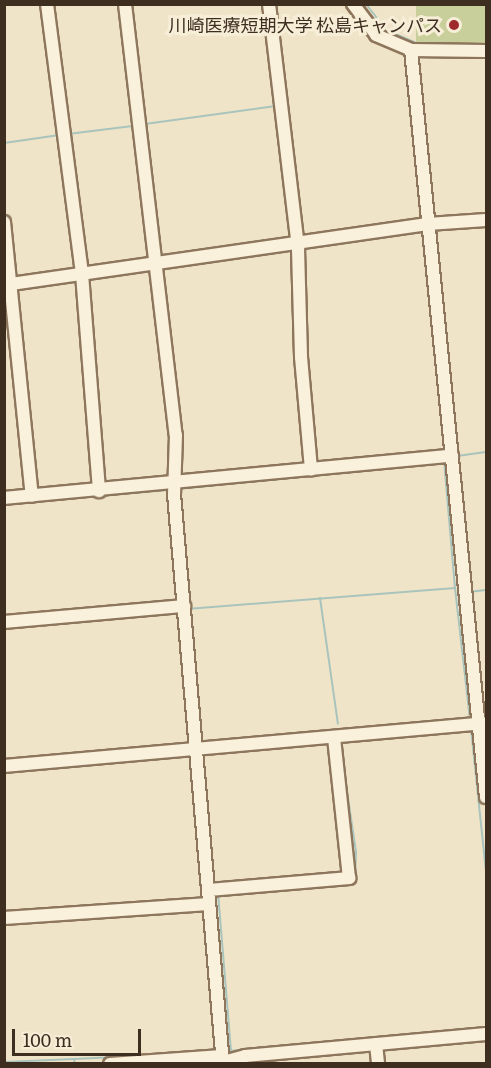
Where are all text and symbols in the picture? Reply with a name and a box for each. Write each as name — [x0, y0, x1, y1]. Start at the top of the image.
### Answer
place label: 川崎医療短期大学 松島キャンパス — [168, 14, 442, 36]
marker: 川崎医療短期大学 松島キャンパス — [447, 18, 461, 32]
scale bar — [15, 1017, 144, 1055]
text: 100 m — [23, 1026, 72, 1053]

